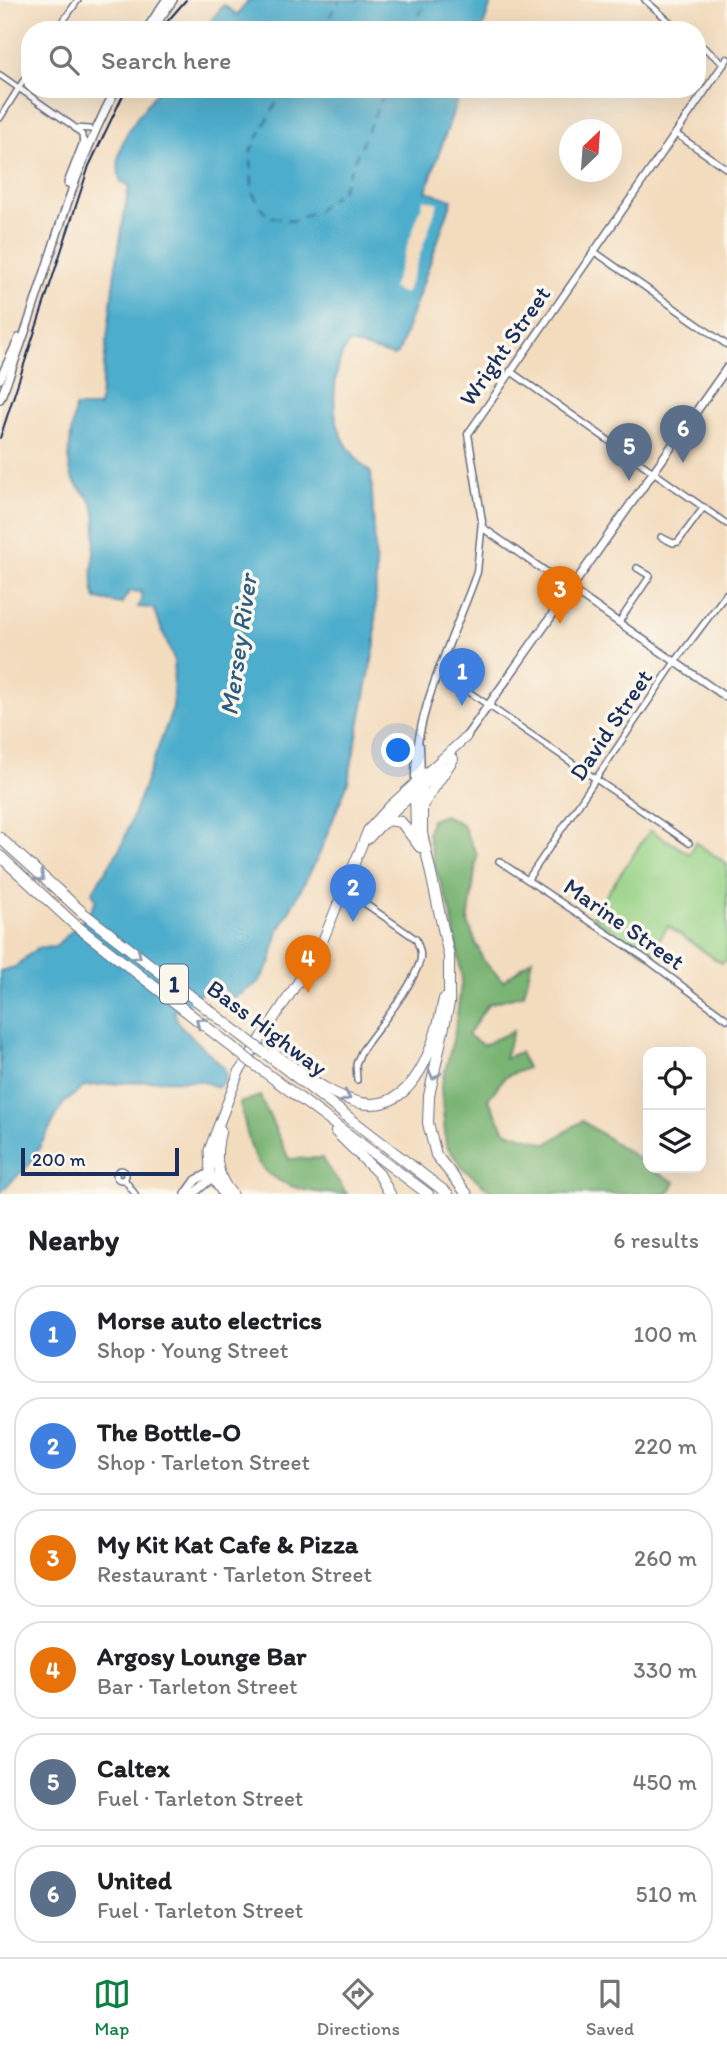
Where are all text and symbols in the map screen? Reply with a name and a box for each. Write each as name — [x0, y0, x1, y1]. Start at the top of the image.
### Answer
search box — [21, 21, 706, 98]
icon: search — [45, 41, 83, 79]
text: Search here — [101, 44, 231, 76]
north arrow — [559, 119, 622, 182]
street label: Wright Street — [453, 280, 556, 411]
pin: 6 — [660, 405, 706, 463]
pin: 5 — [606, 423, 652, 481]
pin: 3 — [537, 566, 583, 624]
water label: Mersey River — [212, 569, 264, 717]
pin: 1 — [439, 648, 485, 706]
street label: David Street — [563, 664, 658, 786]
your location — [381, 733, 415, 767]
pin: 2 — [330, 864, 376, 922]
one-way arrow — [32, 868, 45, 881]
street label: Marine Street — [558, 871, 690, 976]
pin: 4 — [285, 935, 331, 993]
one-way arrow — [129, 946, 141, 959]
road number: 1 — [160, 965, 188, 1004]
street label: Bass Highway — [202, 973, 334, 1083]
one-way arrow — [196, 1018, 208, 1031]
map controls — [643, 1047, 706, 1173]
button: locate — [643, 1047, 706, 1110]
one-way arrow — [428, 1069, 442, 1081]
one-way arrow — [339, 1088, 351, 1102]
button: layers — [643, 1110, 706, 1173]
scale bar — [21, 1145, 178, 1177]
text: 200 m — [32, 1148, 86, 1171]
text: Nearby — [28, 1221, 119, 1258]
text: 6 results — [613, 1226, 699, 1254]
text: Morse auto electrics — [97, 1304, 322, 1336]
text: 1 — [48, 1320, 58, 1348]
text: 100 m — [633, 1320, 697, 1348]
text: Shop · Young Street — [97, 1336, 288, 1364]
text: The Bottle-O — [97, 1416, 241, 1448]
text: 2 — [47, 1432, 59, 1460]
text: 220 m — [634, 1432, 697, 1460]
text: Shop · Tarleton Street — [97, 1448, 310, 1476]
text: My Kit Kat Cafe & Pizza — [97, 1528, 358, 1560]
text: 3 — [47, 1544, 59, 1572]
text: 260 m — [634, 1544, 697, 1572]
text: Restaurant · Tarleton Street — [97, 1560, 372, 1588]
text: Argosy Lounge Bar — [97, 1640, 306, 1672]
text: 4 — [46, 1656, 60, 1684]
text: 330 m — [633, 1656, 697, 1684]
text: Bar · Tarleton Street — [97, 1672, 298, 1700]
text: Caltex — [97, 1752, 170, 1784]
text: 5 — [47, 1768, 59, 1796]
text: 450 m — [632, 1768, 697, 1796]
text: Fuel · Tarleton Street — [97, 1784, 304, 1812]
text: United — [97, 1864, 172, 1896]
text: 6 — [47, 1880, 59, 1908]
text: 510 m — [636, 1880, 697, 1908]
text: Fuel · Tarleton Street — [97, 1896, 304, 1924]
tab: Map — [93, 1975, 131, 2040]
tab: Directions — [316, 1975, 400, 2040]
tab: Saved — [586, 1975, 634, 2040]

